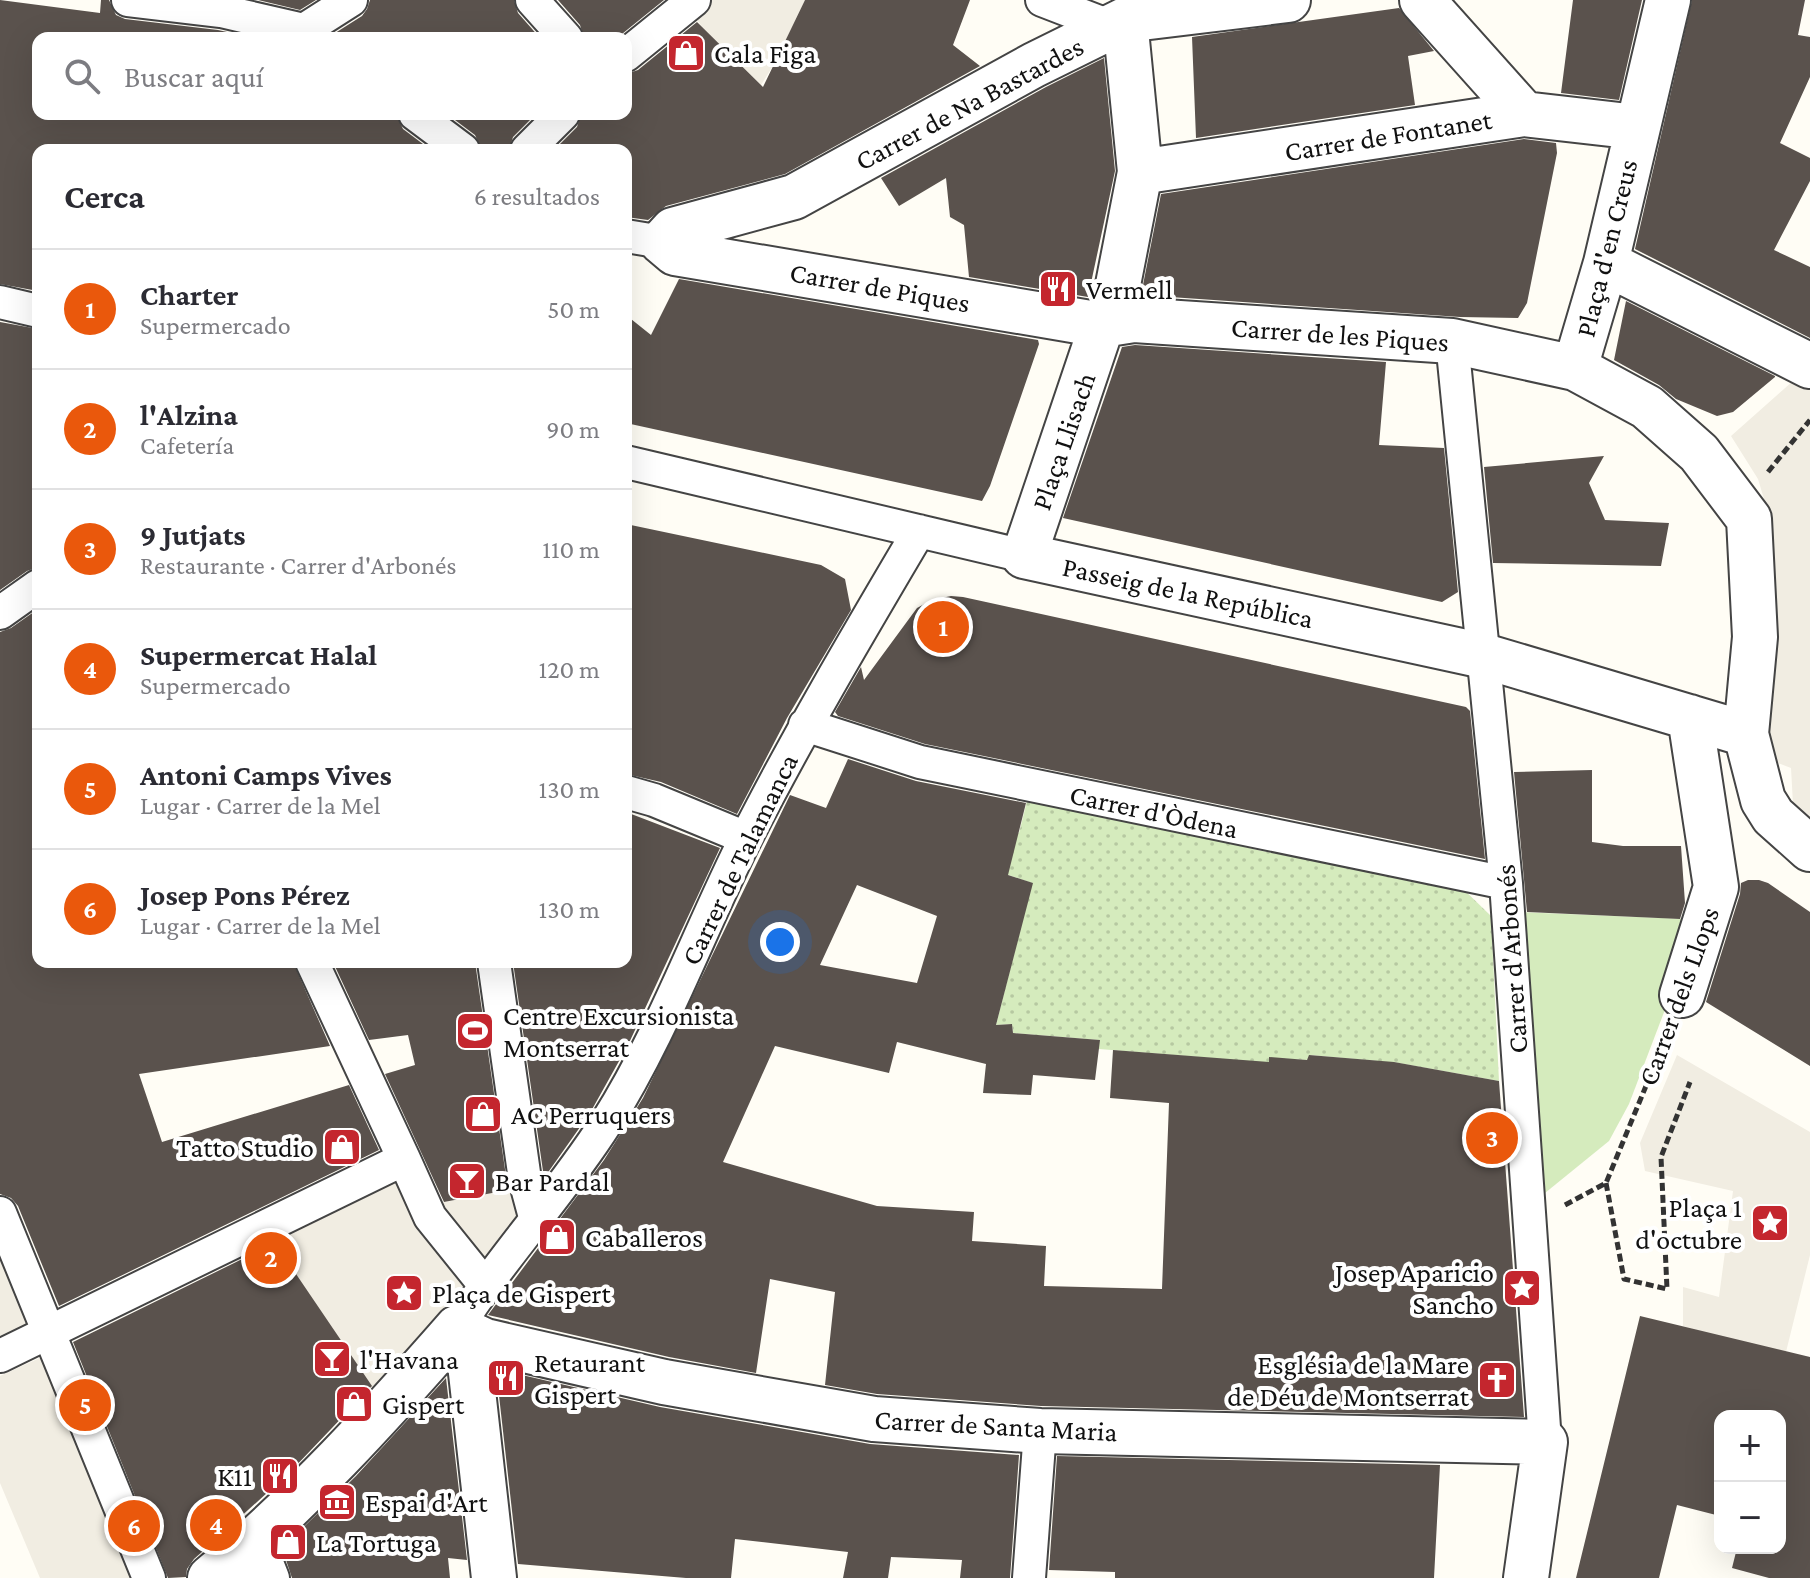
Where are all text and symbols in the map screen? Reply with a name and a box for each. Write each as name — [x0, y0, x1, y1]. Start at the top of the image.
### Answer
street label: Carrer de Na Bastardes — [850, 30, 1088, 177]
search box — [32, 32, 632, 120]
shop icon: Cala Figa — [665, 32, 707, 74]
place label: Cala Figa — [714, 38, 816, 69]
icon: search — [60, 54, 104, 98]
text: Buscar aquí — [124, 60, 264, 93]
street label: Carrer de Fontanet — [1282, 104, 1495, 167]
street label: Plaça d'en Creus — [1569, 156, 1644, 340]
text: Cerca — [64, 178, 145, 215]
text: 6 resultados — [474, 182, 600, 211]
street label: Carrer de Piques — [787, 256, 972, 319]
restaurant icon: Vermell — [1037, 268, 1079, 310]
place label: Vermell — [1086, 274, 1173, 305]
text: Charter — [140, 278, 239, 311]
text: 1 — [85, 295, 95, 324]
text: 50 m — [547, 295, 600, 324]
text: Supermercado — [140, 311, 291, 340]
street label: Carrer de les Piques — [1230, 311, 1450, 358]
street label: Plaça Llisach — [1025, 368, 1101, 514]
text: l'Alzina — [140, 398, 238, 431]
text: 2 — [83, 415, 97, 444]
text: 90 m — [546, 415, 600, 444]
text: Cafetería — [140, 431, 234, 460]
text: 9 Jutjats — [140, 518, 246, 551]
text: 3 — [84, 535, 96, 564]
text: 110 m — [542, 535, 600, 564]
text: Restaurante · Carrer d'Arbonés — [140, 551, 457, 580]
street label: Passeig de la República — [1060, 551, 1316, 634]
pin: 1 — [917, 597, 969, 657]
text: Supermercat Halal — [140, 638, 377, 671]
text: 4 — [83, 655, 97, 684]
text: 120 m — [539, 655, 600, 684]
text: Supermercado — [140, 671, 291, 700]
street label: Carrer de Talamanca — [675, 749, 804, 970]
text: Antoni Camps Vives — [140, 758, 392, 791]
text: 5 — [84, 775, 96, 804]
text: 130 m — [539, 775, 600, 804]
street label: Carrer d'Òdena — [1067, 779, 1241, 844]
text: Lugar · Carrer de la Mel — [140, 791, 381, 820]
street label: Carrer d'Arbonés — [1489, 863, 1534, 1055]
text: Josep Pons Pérez — [140, 878, 350, 911]
text: 6 — [83, 895, 97, 924]
text: 130 m — [539, 895, 600, 924]
street label: Carrer dels Llops — [1632, 903, 1725, 1090]
text: Lugar · Carrer de la Mel — [140, 911, 381, 940]
your location — [760, 922, 800, 962]
place label: Centre Excursionista Montserrat — [503, 1000, 734, 1063]
sports icon: Centre Excursionista Montserrat — [454, 1010, 496, 1052]
shop icon: AC Perruquers — [462, 1093, 504, 1135]
place label: AC Perruquers — [511, 1099, 671, 1130]
pin: 3 — [1466, 1108, 1518, 1168]
shop icon: Tatto Studio — [321, 1126, 363, 1168]
place label: Tatto Studio — [176, 1132, 314, 1163]
bar icon: Bar Pardal — [446, 1160, 488, 1202]
place label: Bar Pardal — [495, 1166, 610, 1197]
place label: Plaça 1 d'octubre — [1635, 1192, 1742, 1255]
place icon: Plaça 1 d'octubre — [1749, 1202, 1791, 1244]
shop icon: Caballeros — [536, 1216, 578, 1258]
place label: Caballeros — [585, 1222, 703, 1253]
pin: 2 — [245, 1228, 297, 1288]
place label: Josep Aparicio Sancho — [1332, 1257, 1494, 1320]
place icon: Josep Aparicio Sancho — [1501, 1267, 1543, 1309]
place icon: Plaça de Gispert — [383, 1272, 425, 1314]
place label: Plaça de Gispert — [432, 1278, 611, 1309]
bar icon: l'Havana — [311, 1338, 353, 1380]
place label: l'Havana — [360, 1344, 459, 1375]
place label: Retaurant Gispert — [534, 1347, 646, 1410]
place label: Església de la Mare de Déu de Montserrat — [1227, 1349, 1470, 1412]
restaurant icon: Retaurant Gispert — [485, 1357, 527, 1399]
church icon: Església de la Mare de Déu de Montserrat — [1476, 1359, 1518, 1401]
pin: 5 — [59, 1375, 111, 1435]
shop icon: Gispert — [333, 1383, 375, 1425]
place label: Gispert — [382, 1389, 465, 1420]
street label: Carrer de Santa Maria — [874, 1404, 1118, 1447]
map controls — [1714, 1410, 1786, 1554]
button: + — [1714, 1410, 1786, 1482]
restaurant icon: K11 — [259, 1455, 301, 1497]
place label: K11 — [217, 1461, 252, 1492]
museum icon: Espai d'Art — [316, 1481, 358, 1523]
button: − — [1714, 1482, 1786, 1554]
place label: Espai d'Art — [365, 1487, 488, 1518]
pin: 4 — [190, 1495, 242, 1555]
pin: 6 — [108, 1496, 160, 1556]
shop icon: La Tortuga — [267, 1521, 309, 1563]
place label: La Tortuga — [316, 1527, 437, 1558]

